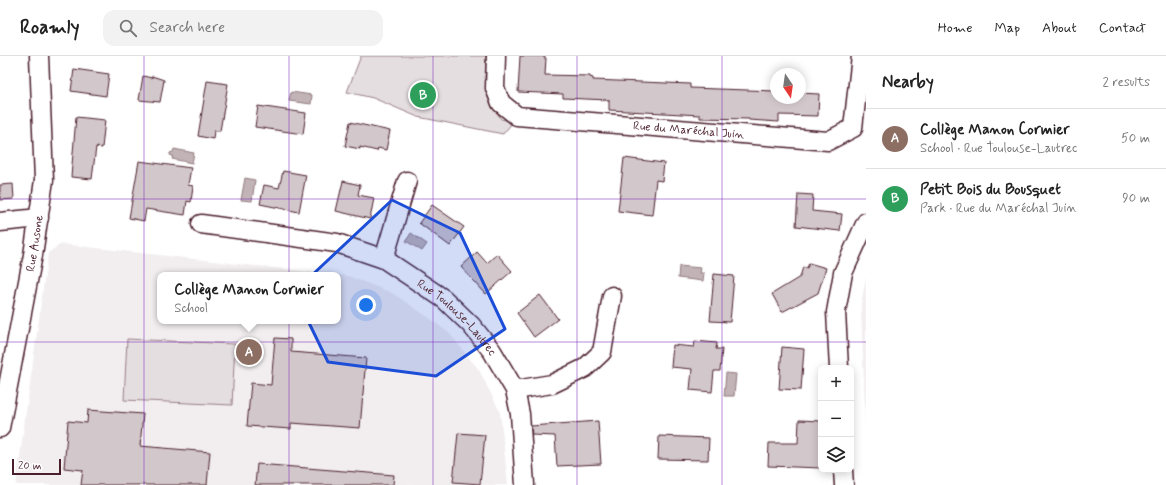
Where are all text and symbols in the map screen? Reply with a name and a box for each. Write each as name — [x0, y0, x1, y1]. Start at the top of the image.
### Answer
search box — [103, 10, 383, 46]
text: Roamly — [20, 15, 79, 40]
icon: search — [117, 17, 139, 39]
text: Search here — [149, 18, 225, 38]
text: Home — [938, 19, 972, 37]
text: Map — [994, 19, 1020, 37]
text: About — [1042, 19, 1077, 37]
text: Contact — [1099, 19, 1146, 37]
north arrow — [770, 68, 806, 104]
text: Nearby — [882, 71, 934, 93]
text: 2 results — [1103, 74, 1150, 91]
pin: B — [410, 80, 436, 110]
street label: Rue du Maréchal Juin — [632, 118, 745, 143]
text: Collège Manon Cormier — [920, 120, 1069, 140]
text: A — [891, 130, 899, 147]
text: 50 m — [1121, 130, 1150, 147]
text: School · Rue Toulouse-Lautrec — [920, 140, 1077, 157]
text: Petit Bois du Bousquet — [920, 180, 1061, 200]
text: B — [891, 190, 899, 207]
text: 90 m — [1122, 190, 1150, 207]
text: Park · Rue du Maréchal Juin — [920, 200, 1077, 217]
street label: Rue Ausone — [23, 214, 48, 273]
popup — [157, 272, 341, 324]
street label: Rue Toulouse-Lautrec — [414, 276, 500, 359]
text: Collège Manon Cormier — [174, 280, 324, 300]
your location — [356, 295, 376, 315]
text: School — [174, 300, 208, 317]
pin: A — [236, 337, 262, 367]
map controls — [818, 365, 854, 473]
button: + — [818, 365, 854, 401]
button: − — [818, 401, 854, 437]
button: layers — [818, 437, 854, 473]
scale bar — [12, 457, 61, 476]
text: 20 m — [18, 459, 41, 473]

